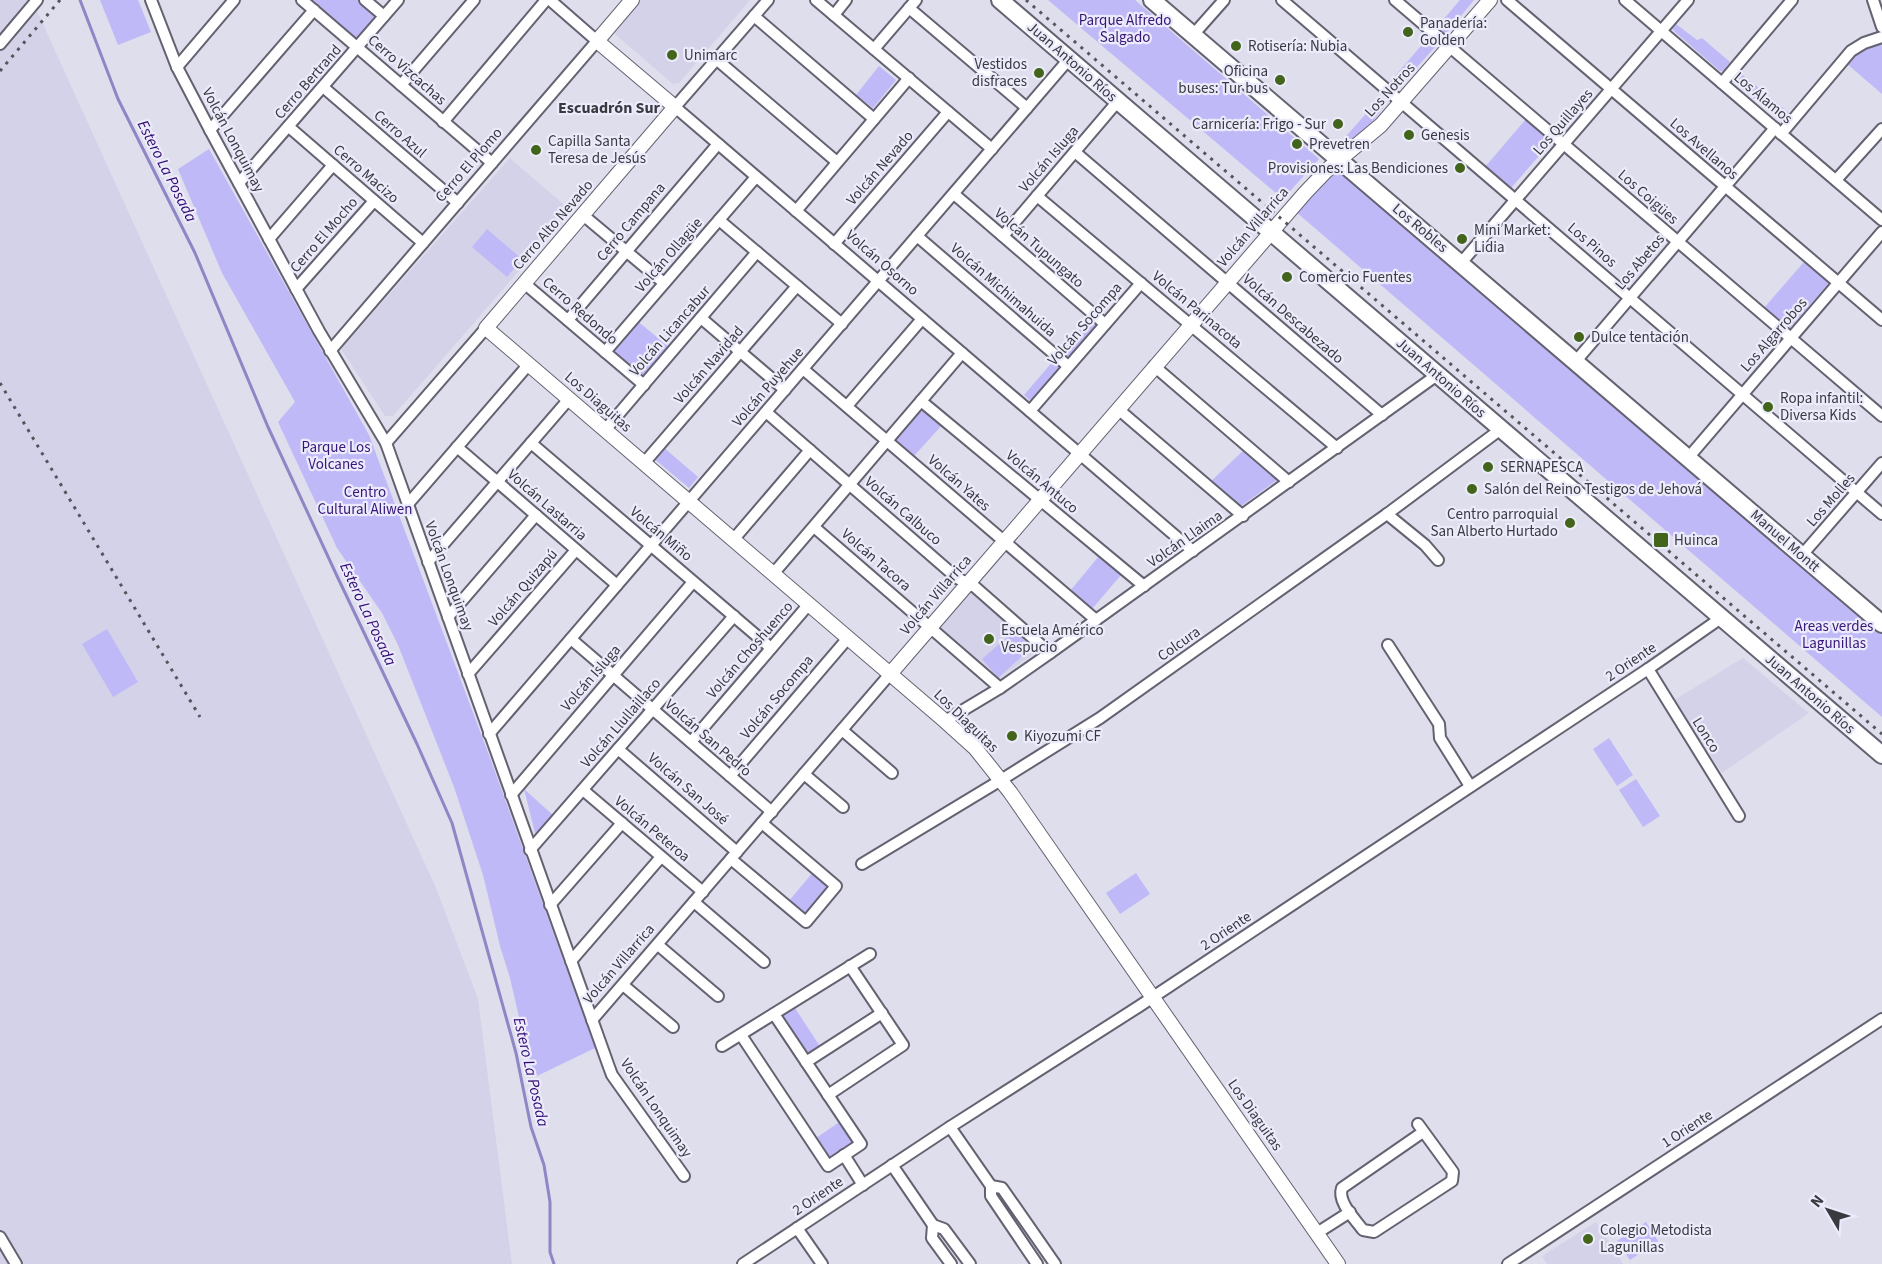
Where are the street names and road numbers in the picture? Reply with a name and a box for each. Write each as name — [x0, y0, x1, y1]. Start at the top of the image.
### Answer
street label: Juan Antonio Ríos — [1022, 17, 1122, 107]
street label: Cerro Vizcachas — [363, 30, 451, 110]
street label: Cerro Bertrand — [270, 40, 346, 124]
street label: Los Notros — [1360, 58, 1420, 122]
street label: Los Álamos — [1729, 67, 1797, 129]
street label: Volcán Lonquimay — [197, 84, 269, 196]
street label: Los Quillayes — [1528, 84, 1598, 160]
street label: Cerro Azul — [369, 105, 431, 163]
street label: Los Avellanos — [1665, 113, 1743, 185]
street label: Volcán Isluga — [1014, 121, 1084, 197]
street label: Cerro El Plomo — [431, 123, 507, 207]
street label: Volcán Nevado — [842, 126, 918, 210]
street label: Cerro Macizo — [329, 140, 403, 208]
street label: Los Coigües — [1613, 165, 1683, 229]
street label: Cerro Alto Nevado — [508, 175, 598, 275]
street label: Cerro Campana — [592, 178, 670, 266]
street label: Volcán Villarrica — [1212, 182, 1294, 272]
street label: Cerro El Mocho — [285, 193, 363, 277]
street label: Los Robles — [1388, 198, 1452, 258]
street label: Volcán Tupungato — [990, 203, 1088, 293]
street label: Volcán Ollagüe — [630, 213, 708, 297]
street label: Los Pinos — [1563, 218, 1621, 272]
street label: Volcán Osorno — [841, 225, 923, 301]
street label: Los Abetos — [1610, 229, 1670, 295]
street label: Volcán Michimahuida — [946, 238, 1060, 342]
street label: Volcán Parinacota — [1147, 266, 1247, 354]
street label: Volcán Descabezado — [1238, 269, 1348, 369]
street label: Cerro Redondo — [538, 272, 622, 350]
street label: Volcán Socompa — [1043, 278, 1127, 370]
street label: Volcán Licancabur — [625, 280, 716, 381]
street label: Los Algarrobos — [1736, 293, 1812, 377]
street label: Volcán Navidad — [669, 321, 749, 409]
street label: Juan Antonio Ríos — [1391, 333, 1491, 423]
street label: Volcán Puyehue — [727, 342, 809, 432]
street label: Los Diaguitas — [560, 367, 636, 437]
street label: Volcán Antuco — [1001, 445, 1083, 519]
street label: Volcán Yates — [923, 450, 995, 516]
street label: Volcán Lastarria — [502, 464, 592, 546]
street label: Los Molles — [1802, 469, 1860, 531]
street label: Volcán Calbuco — [860, 472, 946, 550]
street label: Volcán Miño — [625, 502, 697, 566]
street label: Volcán Llaima — [1143, 505, 1227, 573]
street label: Manuel Montt — [1746, 505, 1824, 577]
street label: Volcán Lonquimay — [419, 518, 479, 634]
street label: Volcán Tacora — [836, 524, 916, 596]
street label: Volcán Quizapú — [483, 545, 563, 631]
street label: Volcán Villarrica — [895, 550, 977, 640]
street label: Volcán Choshuenco — [702, 597, 798, 703]
street label: Colcura — [1153, 622, 1205, 666]
street label: 2 Oriente — [1601, 637, 1661, 687]
street label: Volcán Isluga — [556, 640, 626, 716]
street label: Juan Antonio Ríos — [1760, 649, 1860, 739]
street label: Volcán Socompa — [736, 650, 818, 744]
street label: Volcán Llullaillaco — [576, 673, 666, 773]
street label: Los Diaguitas — [929, 685, 1003, 757]
street label: Volcán San Pedro — [660, 694, 756, 782]
street label: Lonco — [1687, 713, 1725, 757]
street label: Volcán San José — [643, 748, 733, 830]
street label: Volcán Peteroa — [610, 791, 694, 867]
street label: 2 Oriente — [1196, 906, 1256, 956]
street label: Volcán Villarrica — [578, 919, 660, 1009]
street label: Volcán Lonquimay — [615, 1054, 697, 1162]
street label: Los Diaguitas — [1223, 1075, 1287, 1155]
street label: 1 Oriente — [1657, 1105, 1717, 1153]
street label: 2 Oriente — [788, 1171, 848, 1221]

